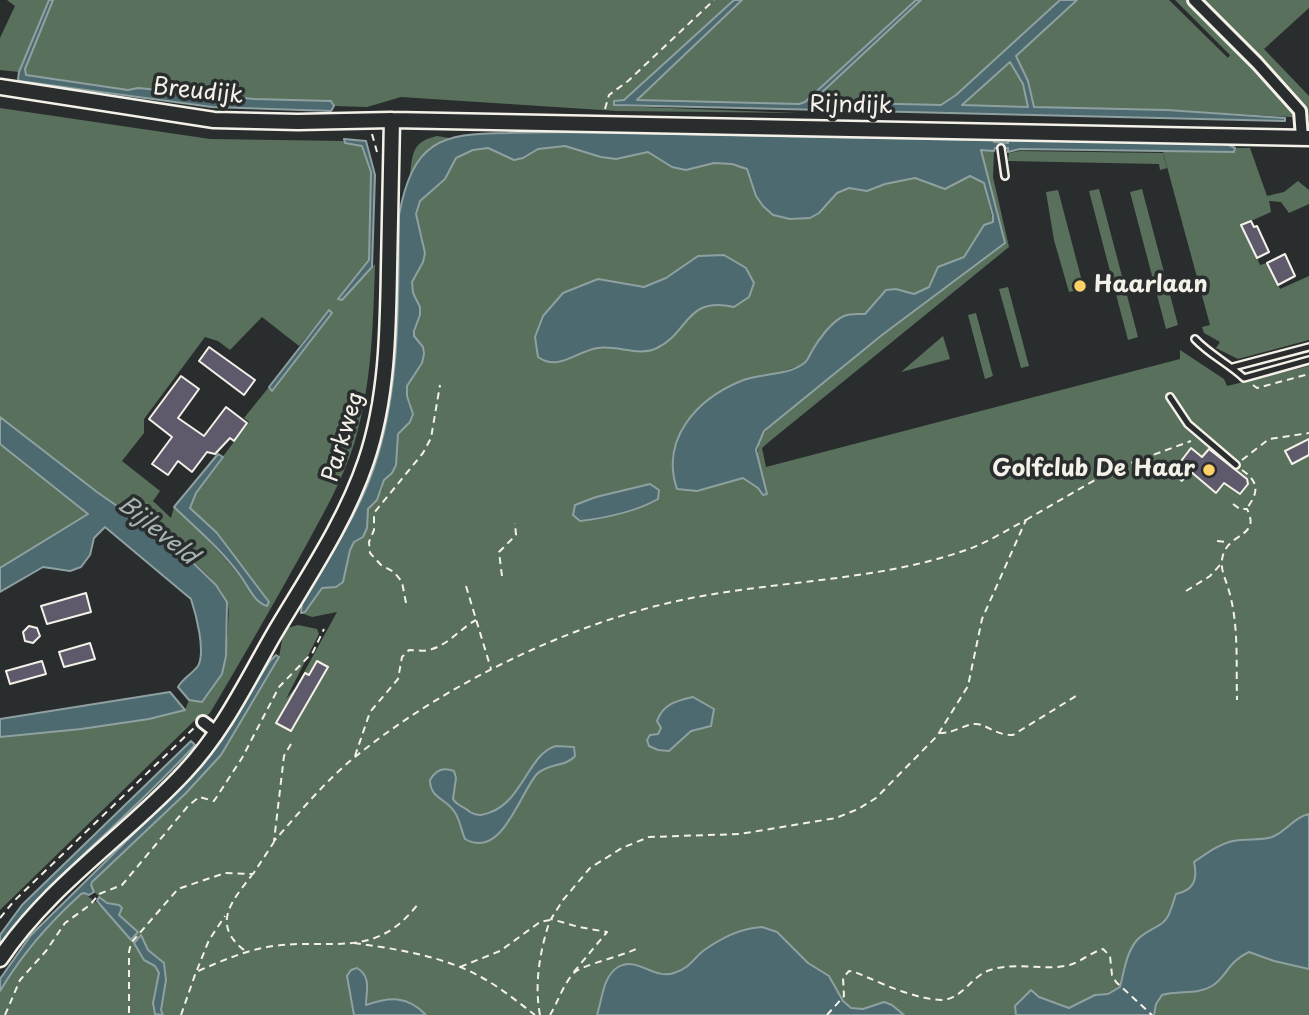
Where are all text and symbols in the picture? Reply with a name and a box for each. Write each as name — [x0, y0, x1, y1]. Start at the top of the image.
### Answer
street label: Breudijk — [151, 74, 245, 110]
street label: Rijndijk — [809, 91, 893, 121]
place label: Haarlaan — [1094, 272, 1208, 300]
marker: Haarlaan — [1072, 278, 1088, 294]
street label: Parkweg — [317, 389, 371, 485]
place label: Golfclub De Haar — [992, 456, 1195, 484]
marker: Golfclub De Haar — [1201, 462, 1217, 478]
water label: Bijleveld — [112, 491, 202, 571]

